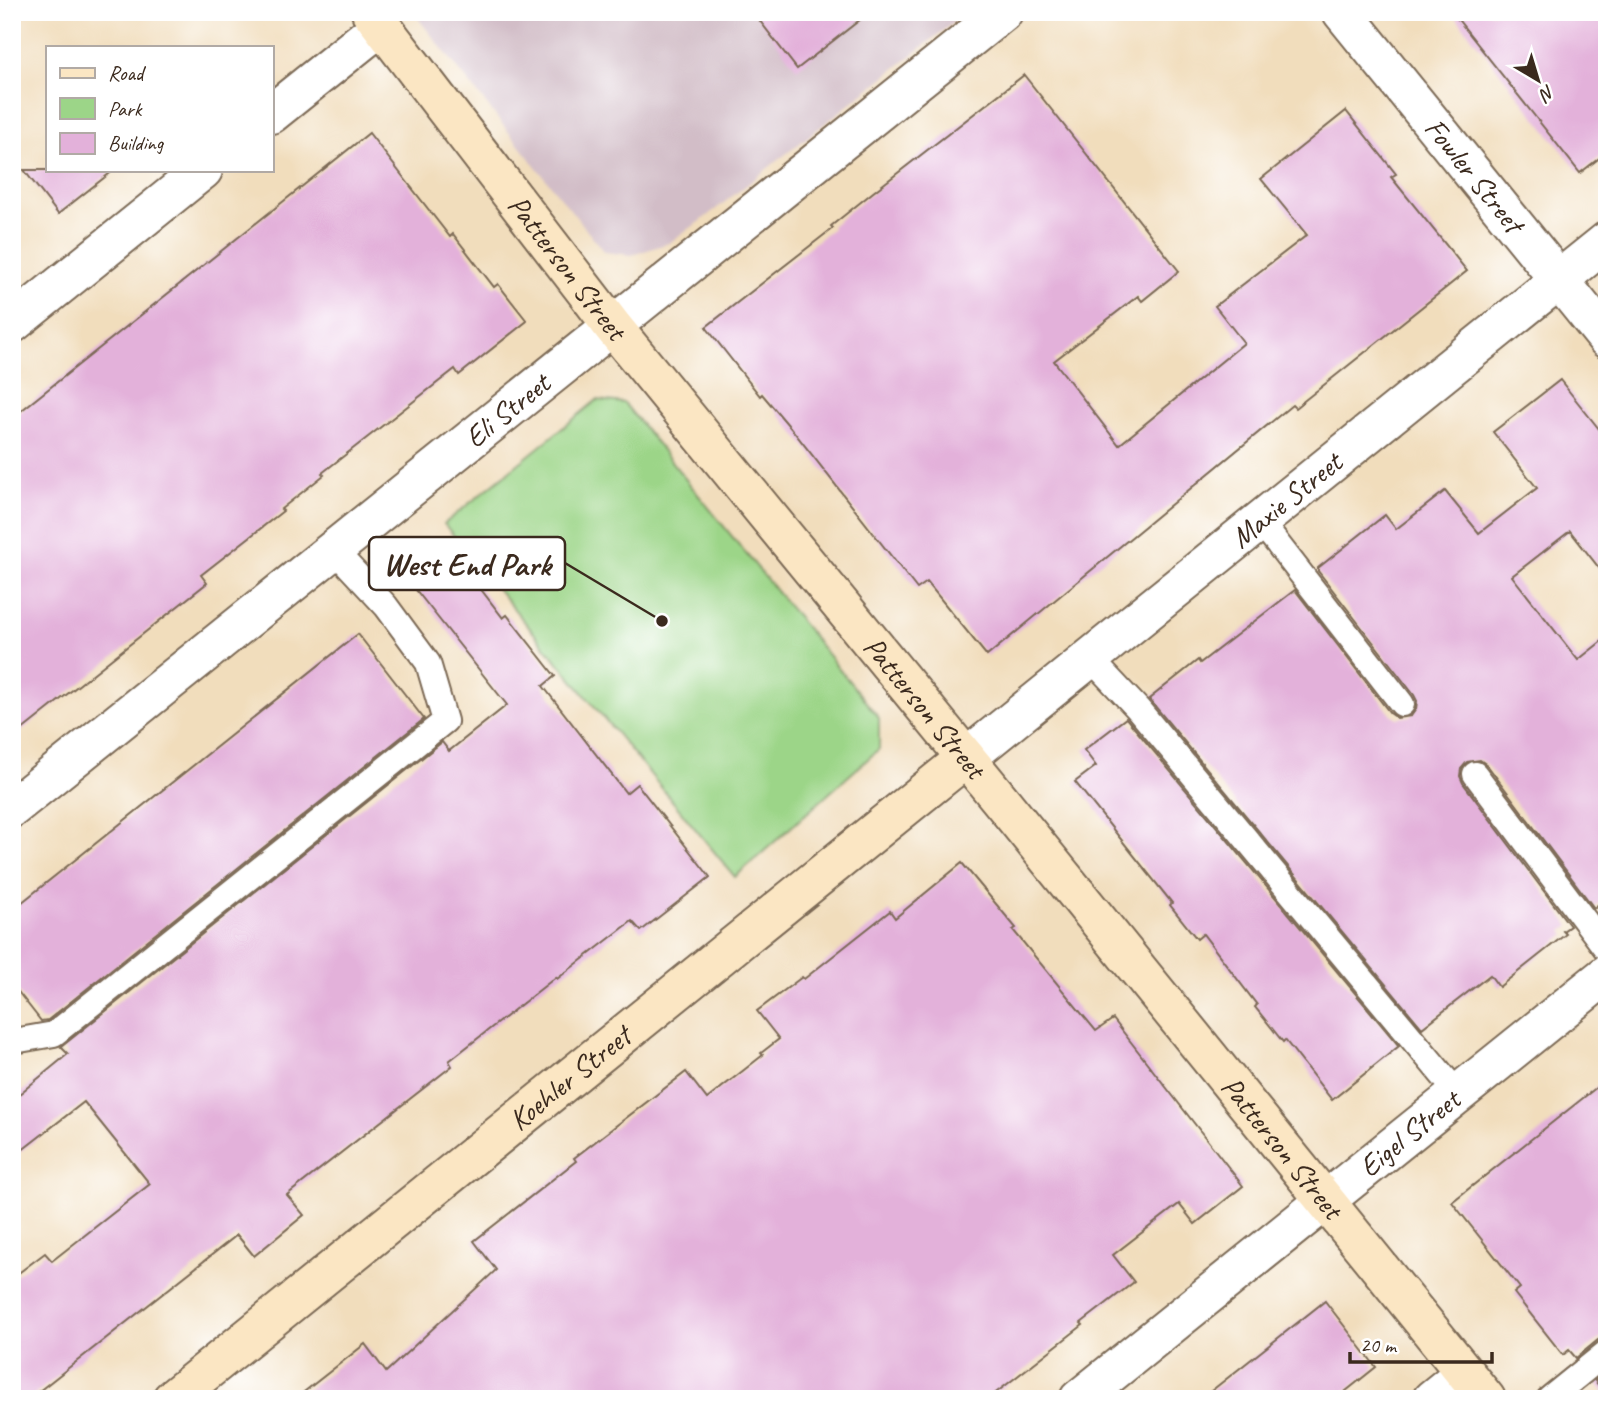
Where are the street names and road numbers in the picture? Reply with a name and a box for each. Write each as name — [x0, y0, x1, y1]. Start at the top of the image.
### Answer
street label: Fowler Street — [1416, 110, 1535, 244]
street label: Patterson Street — [500, 187, 637, 350]
street label: Eli Street — [457, 363, 560, 456]
street label: Maxie Street — [1222, 442, 1352, 556]
street label: Patterson Street — [855, 629, 996, 789]
street label: Koehler Street — [501, 1015, 641, 1139]
street label: Patterson Street — [1213, 1068, 1353, 1229]
street label: Eigel Street — [1351, 1079, 1470, 1185]

